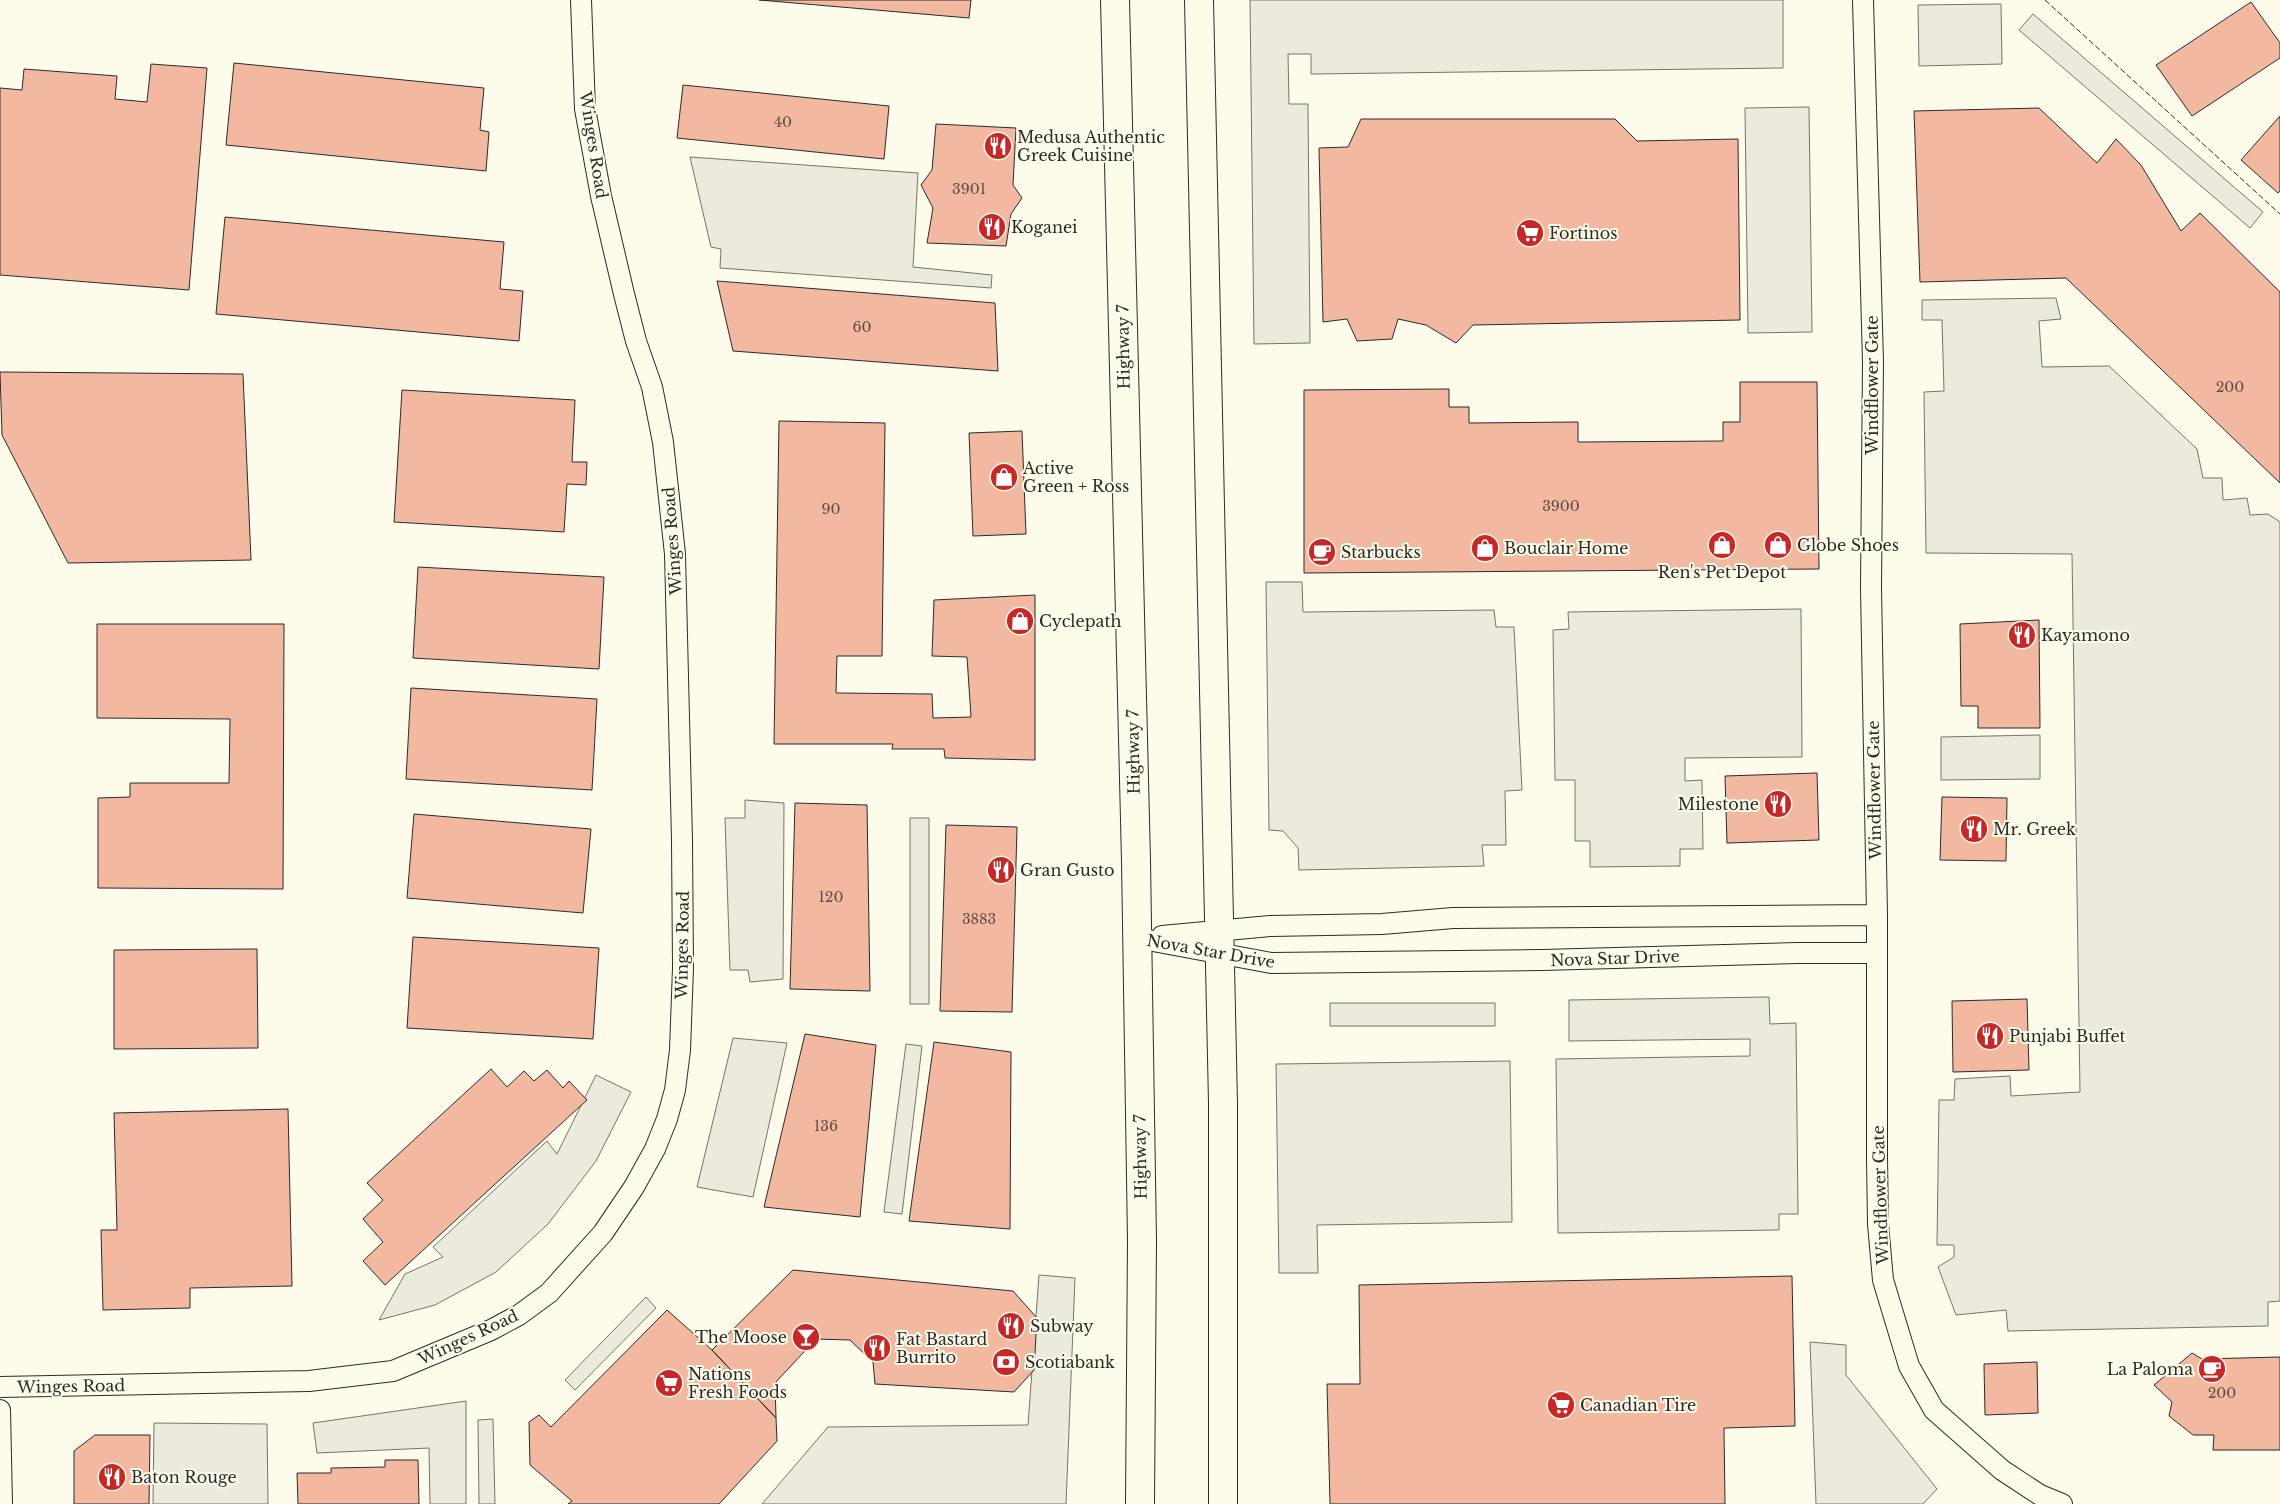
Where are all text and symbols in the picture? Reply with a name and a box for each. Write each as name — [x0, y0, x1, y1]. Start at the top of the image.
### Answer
street label: Winges Road — [575, 89, 612, 200]
house number: 40 — [774, 113, 792, 131]
place label: Medusa Authentic Greek Cuisine — [1017, 127, 1165, 165]
restaurant icon: Medusa Authentic Greek Cuisine — [983, 131, 1013, 161]
house number: 3901 — [952, 180, 986, 198]
restaurant icon: Koganei — [977, 212, 1007, 242]
place label: Koganei — [1011, 217, 1078, 237]
supermarket icon: Fortinos — [1515, 218, 1545, 248]
place label: Fortinos — [1549, 223, 1617, 243]
street label: Highway 7 — [1112, 303, 1134, 390]
street label: Windflower Gate — [1862, 315, 1882, 456]
house number: 60 — [853, 318, 872, 336]
house number: 200 — [2216, 378, 2244, 396]
place label: Active Green + Ross — [1022, 458, 1129, 496]
shop icon: Active Green + Ross — [989, 462, 1019, 492]
street label: Winges Road — [658, 486, 686, 597]
house number: 3900 — [1542, 497, 1580, 515]
house number: 90 — [822, 500, 841, 518]
shop icon: Ren's Pet Depot — [1707, 530, 1737, 560]
shop icon: Globe Shoes — [1763, 530, 1793, 560]
shop icon: Bouclair Home — [1470, 533, 1500, 563]
place label: Globe Shoes — [1797, 535, 1899, 555]
cafe icon: Starbucks — [1307, 537, 1337, 567]
place label: Bouclair Home — [1504, 538, 1629, 558]
place label: Starbucks — [1341, 542, 1421, 562]
place label: Ren's Pet Depot — [1658, 562, 1786, 582]
shop icon: Cyclepath — [1005, 606, 1035, 636]
place label: Cyclepath — [1039, 611, 1121, 631]
restaurant icon: Kayamono — [2007, 620, 2037, 650]
place label: Kayamono — [2041, 625, 2130, 645]
street label: Highway 7 — [1122, 708, 1144, 795]
street label: Windflower Gate — [1863, 720, 1885, 861]
restaurant icon: Milestone — [1763, 789, 1793, 819]
place label: Milestone — [1678, 794, 1759, 814]
restaurant icon: Mr. Greek — [1959, 814, 1989, 844]
place label: Mr. Greek — [1993, 819, 2076, 839]
restaurant icon: Gran Gusto — [986, 855, 1016, 885]
place label: Gran Gusto — [1020, 860, 1114, 880]
house number: 120 — [819, 888, 843, 906]
street label: Winges Road — [671, 891, 693, 1000]
house number: 3883 — [962, 910, 996, 928]
street label: Nova Star Drive — [1145, 930, 1277, 972]
street label: Nova Star Drive — [1550, 946, 1680, 970]
restaurant icon: Punjabi Buffet — [1975, 1021, 2005, 1051]
place label: Punjabi Buffet — [2009, 1026, 2126, 1046]
street label: Highway 7 — [1129, 1113, 1151, 1200]
house number: 136 — [814, 1117, 838, 1135]
street label: Windflower Gate — [1868, 1125, 1892, 1266]
street label: Winges Road — [414, 1305, 521, 1369]
restaurant icon: Subway — [996, 1311, 1026, 1341]
place label: Subway — [1030, 1316, 1094, 1336]
bar icon: The Moose — [791, 1322, 821, 1352]
place label: The Moose — [695, 1327, 787, 1347]
place label: Fat Bastard Burrito — [896, 1329, 987, 1367]
restaurant icon: Fat Bastard Burrito — [862, 1333, 892, 1363]
bank icon: Scotiabank — [991, 1347, 1021, 1377]
place label: Scotiabank — [1025, 1352, 1115, 1372]
cafe icon: La Paloma — [2197, 1354, 2227, 1384]
place label: La Paloma — [2107, 1359, 2193, 1379]
place label: Nations Fresh Foods — [688, 1364, 787, 1402]
supermarket icon: Nations Fresh Foods — [654, 1368, 684, 1398]
street label: Winges Road — [16, 1375, 125, 1397]
house number: 200 — [2208, 1384, 2236, 1402]
supermarket icon: Canadian Tire — [1546, 1390, 1576, 1420]
place label: Canadian Tire — [1580, 1395, 1696, 1415]
restaurant icon: Baton Rouge — [97, 1462, 127, 1492]
place label: Baton Rouge — [131, 1467, 237, 1487]

